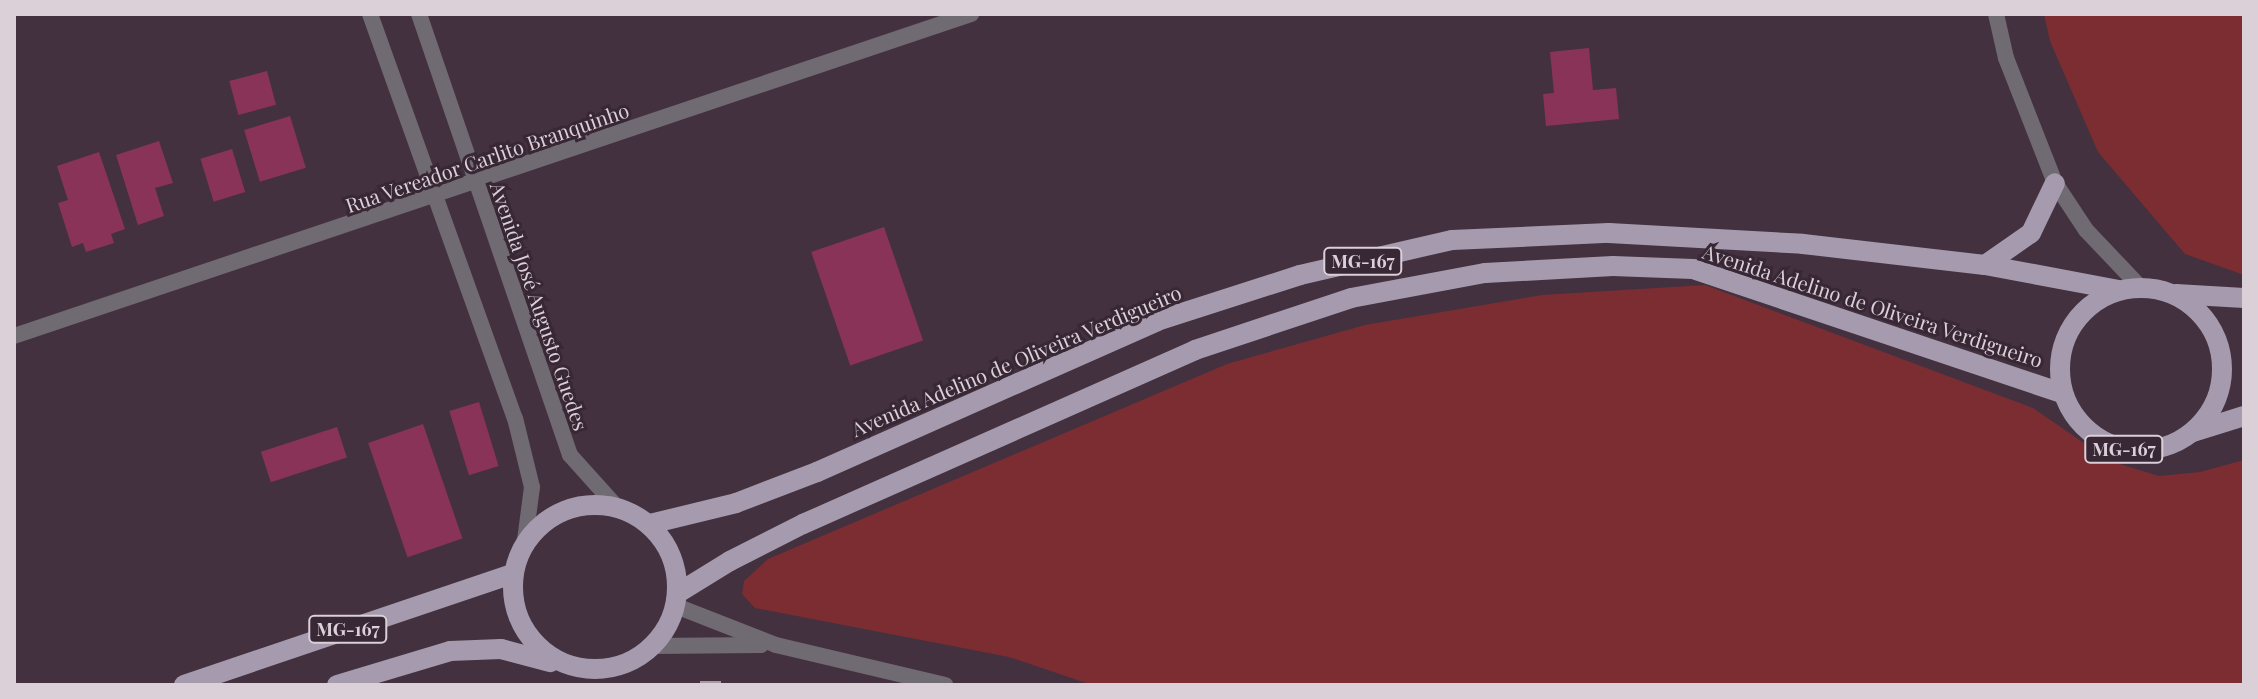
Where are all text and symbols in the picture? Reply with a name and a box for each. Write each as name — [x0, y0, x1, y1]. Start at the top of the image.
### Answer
street label: Rua Vereador Carlito Branquinho — [342, 97, 632, 217]
street label: Avenida José Augusto Guedes — [486, 178, 594, 434]
street label: Avenida Adelino de Oliveira Verdigueiro — [1699, 238, 2047, 372]
road number: MG-167 — [1323, 247, 1403, 275]
street label: Avenida Adelino de Oliveira Verdigueiro — [847, 279, 1185, 441]
road number: MG-167 — [2084, 435, 2164, 463]
road number: MG-167 — [308, 615, 388, 643]

